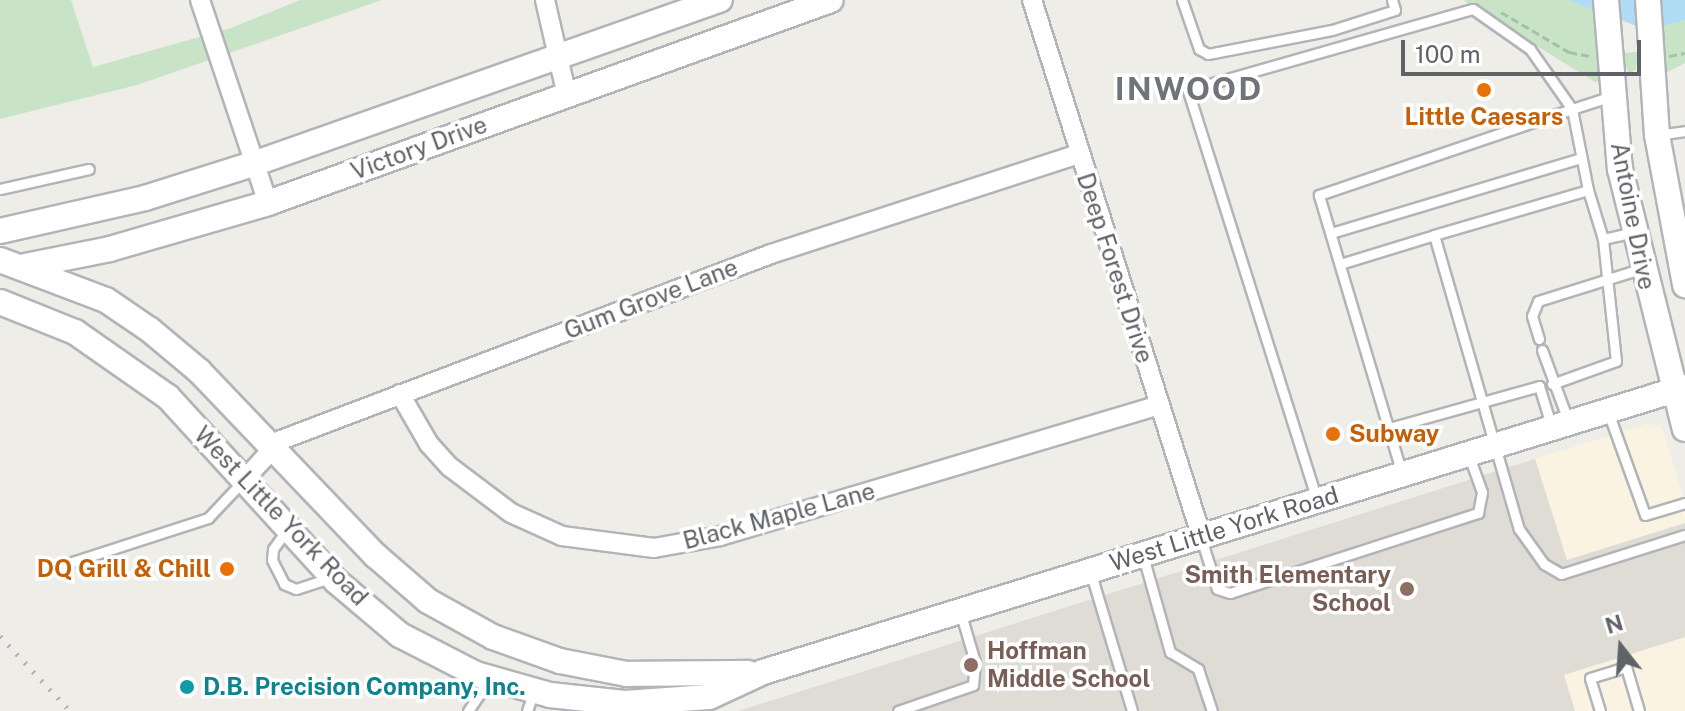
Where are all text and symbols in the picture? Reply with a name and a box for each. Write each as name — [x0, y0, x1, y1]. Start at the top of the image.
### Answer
scale bar — [1405, 24, 1645, 74]
text: 100 m — [1415, 40, 1481, 68]
district label: INWOOD — [1115, 70, 1263, 108]
marker: Little Caesars — [1475, 81, 1493, 99]
place label: Little Caesars — [1405, 103, 1563, 131]
street label: Victory Drive — [347, 110, 491, 186]
street label: Antoine Drive — [1605, 140, 1661, 292]
street label: Deep Forest Drive — [1071, 169, 1159, 367]
street label: Gum Grove Lane — [560, 253, 742, 345]
street label: West Little York Road — [188, 420, 374, 612]
place label: Subway — [1349, 420, 1439, 448]
marker: Subway — [1324, 425, 1342, 443]
street label: Black Maple Lane — [680, 477, 878, 555]
street label: West Little York Road — [1106, 480, 1342, 578]
place label: DQ Grill & Chill — [37, 555, 211, 583]
marker: DQ Grill & Chill — [218, 560, 236, 578]
place label: Smith Elementary School — [1184, 561, 1391, 617]
marker: Smith Elementary School — [1398, 580, 1416, 598]
north arrow — [1581, 607, 1661, 687]
text: N — [1602, 609, 1626, 639]
place label: Hoffman Middle School — [987, 637, 1150, 693]
marker: Hoffman Middle School — [962, 656, 980, 674]
place label: D.B. Precision Company, Inc. — [203, 673, 526, 701]
marker: D.B. Precision Company, Inc. — [178, 678, 196, 696]

